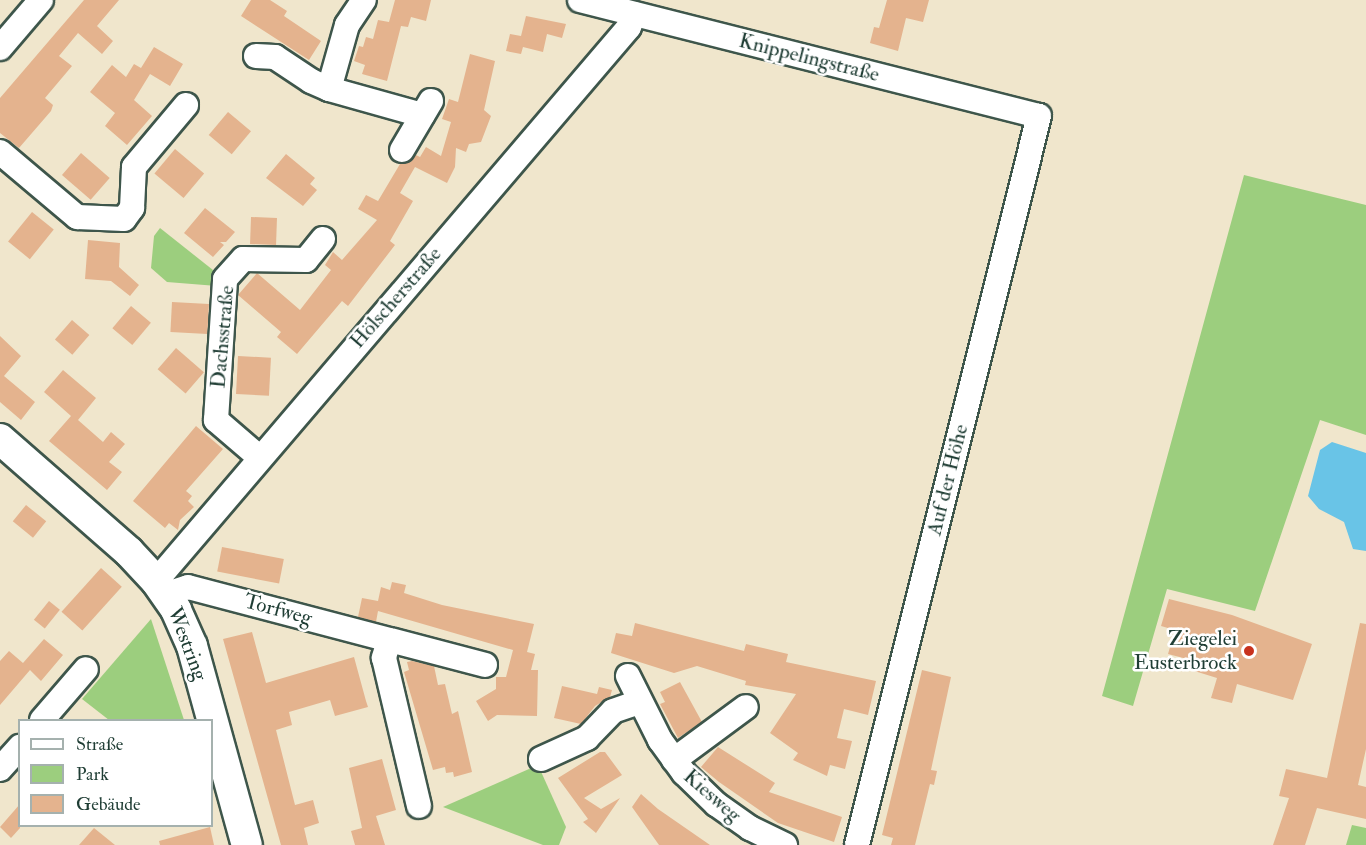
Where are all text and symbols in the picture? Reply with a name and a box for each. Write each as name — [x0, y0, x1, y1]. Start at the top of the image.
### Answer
street label: Knippelingstraße — [736, 28, 882, 88]
street label: Hölscherstraße — [345, 242, 447, 354]
street label: Dachsstraße — [206, 285, 240, 389]
street label: Auf der Höhe — [922, 422, 974, 538]
street label: Torfweg — [241, 589, 315, 631]
street label: Westring — [161, 604, 213, 684]
place label: Ziegelei Eusterbrock — [1134, 626, 1237, 676]
marker: Ziegelei Eusterbrock — [1242, 644, 1256, 658]
legend — [18, 719, 213, 827]
text: Straße — [76, 733, 123, 756]
text: Park — [76, 763, 109, 786]
street label: Kiesweg — [678, 764, 746, 828]
text: Gebäude — [76, 793, 141, 816]

